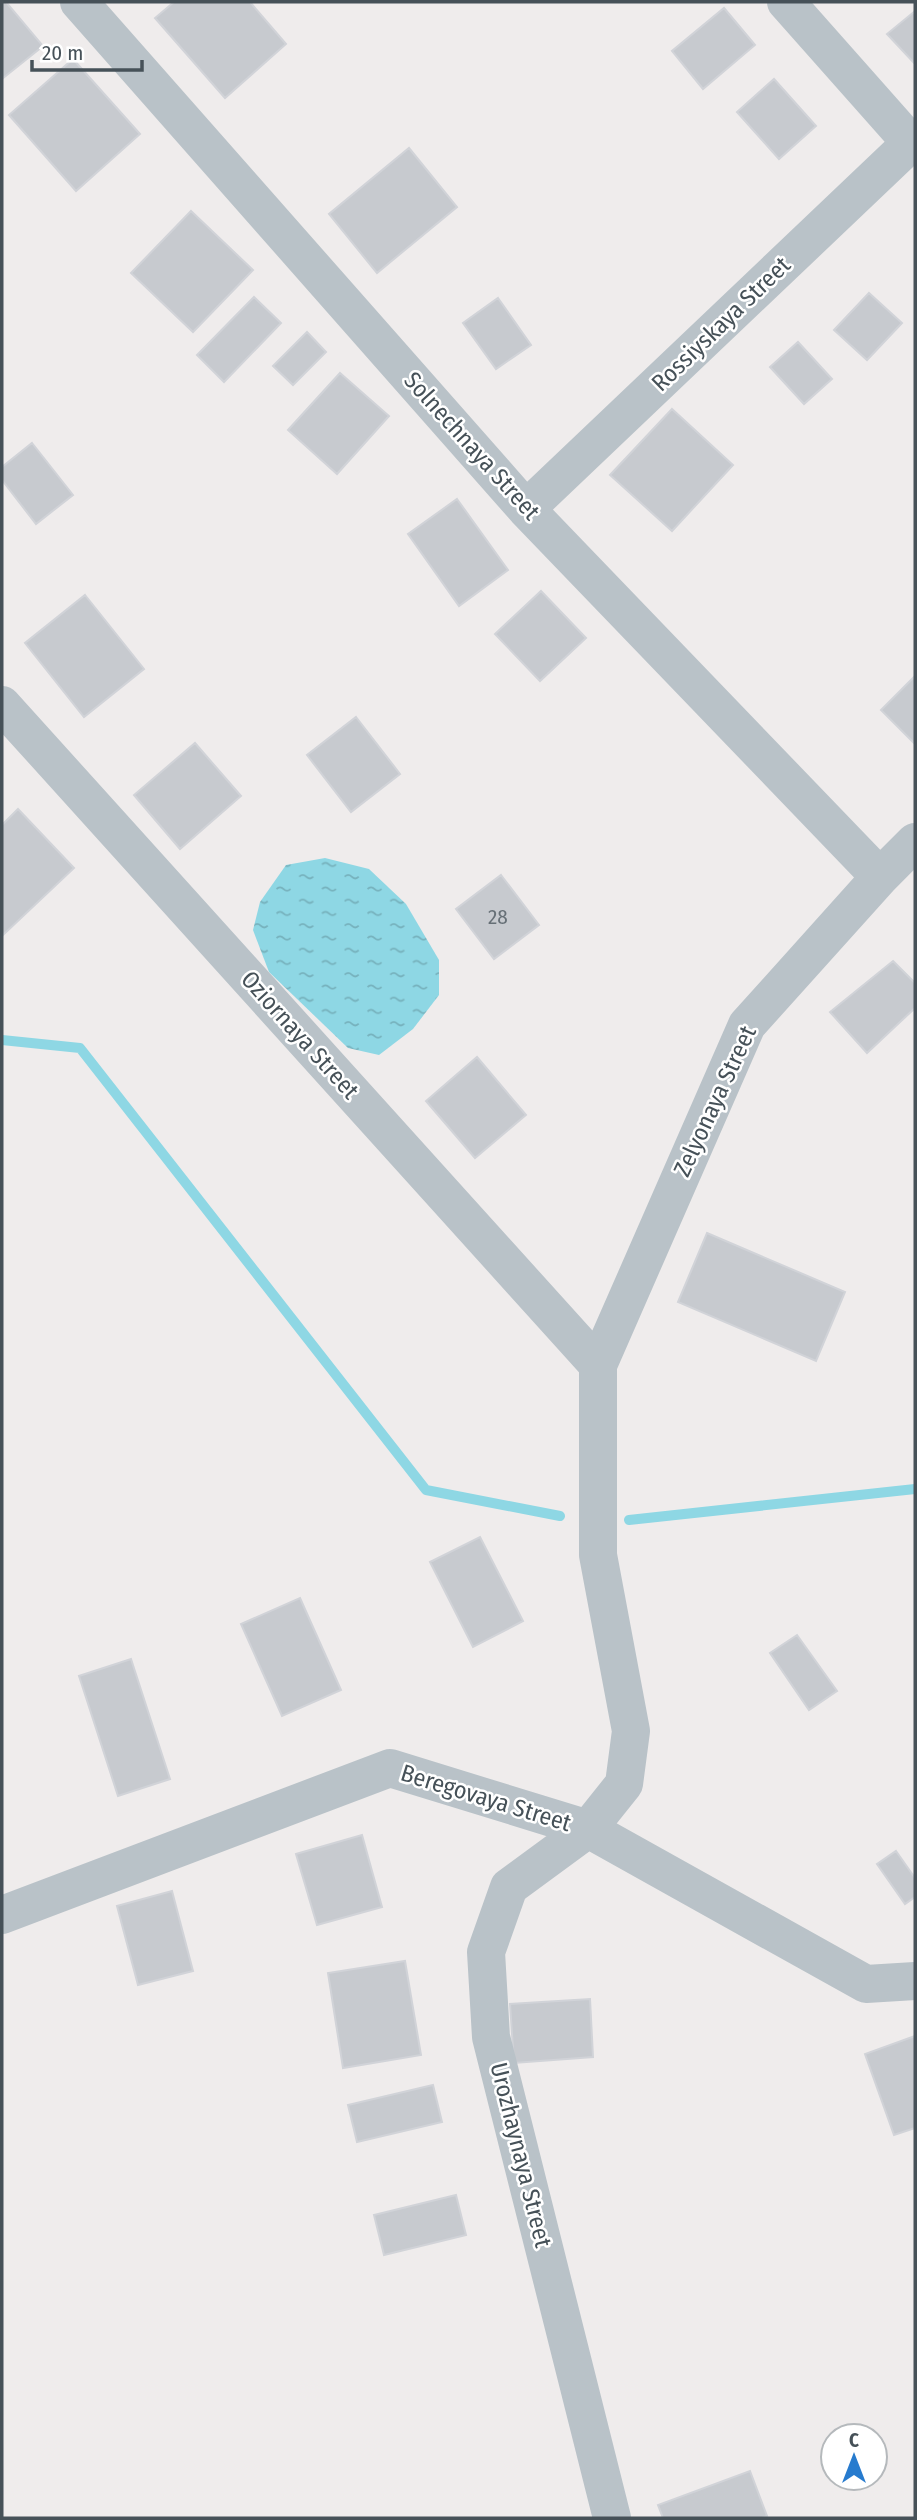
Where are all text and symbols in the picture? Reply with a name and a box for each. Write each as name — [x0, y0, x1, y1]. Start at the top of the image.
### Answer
scale bar — [32, 28, 142, 72]
text: 20 m — [42, 40, 83, 66]
street label: Rossiyskaya Street — [646, 251, 796, 397]
street label: Solnechnaya Street — [398, 366, 546, 526]
house number: 28 — [488, 904, 508, 930]
street label: Oziornaya Street — [235, 965, 365, 1105]
street label: Zelyonaya Street — [668, 1021, 762, 1181]
street label: Beregovaya Street — [398, 1759, 575, 1837]
street label: Urozhaynaya Street — [485, 2060, 558, 2250]
north arrow — [819, 2422, 889, 2492]
text: С — [849, 2429, 859, 2452]

